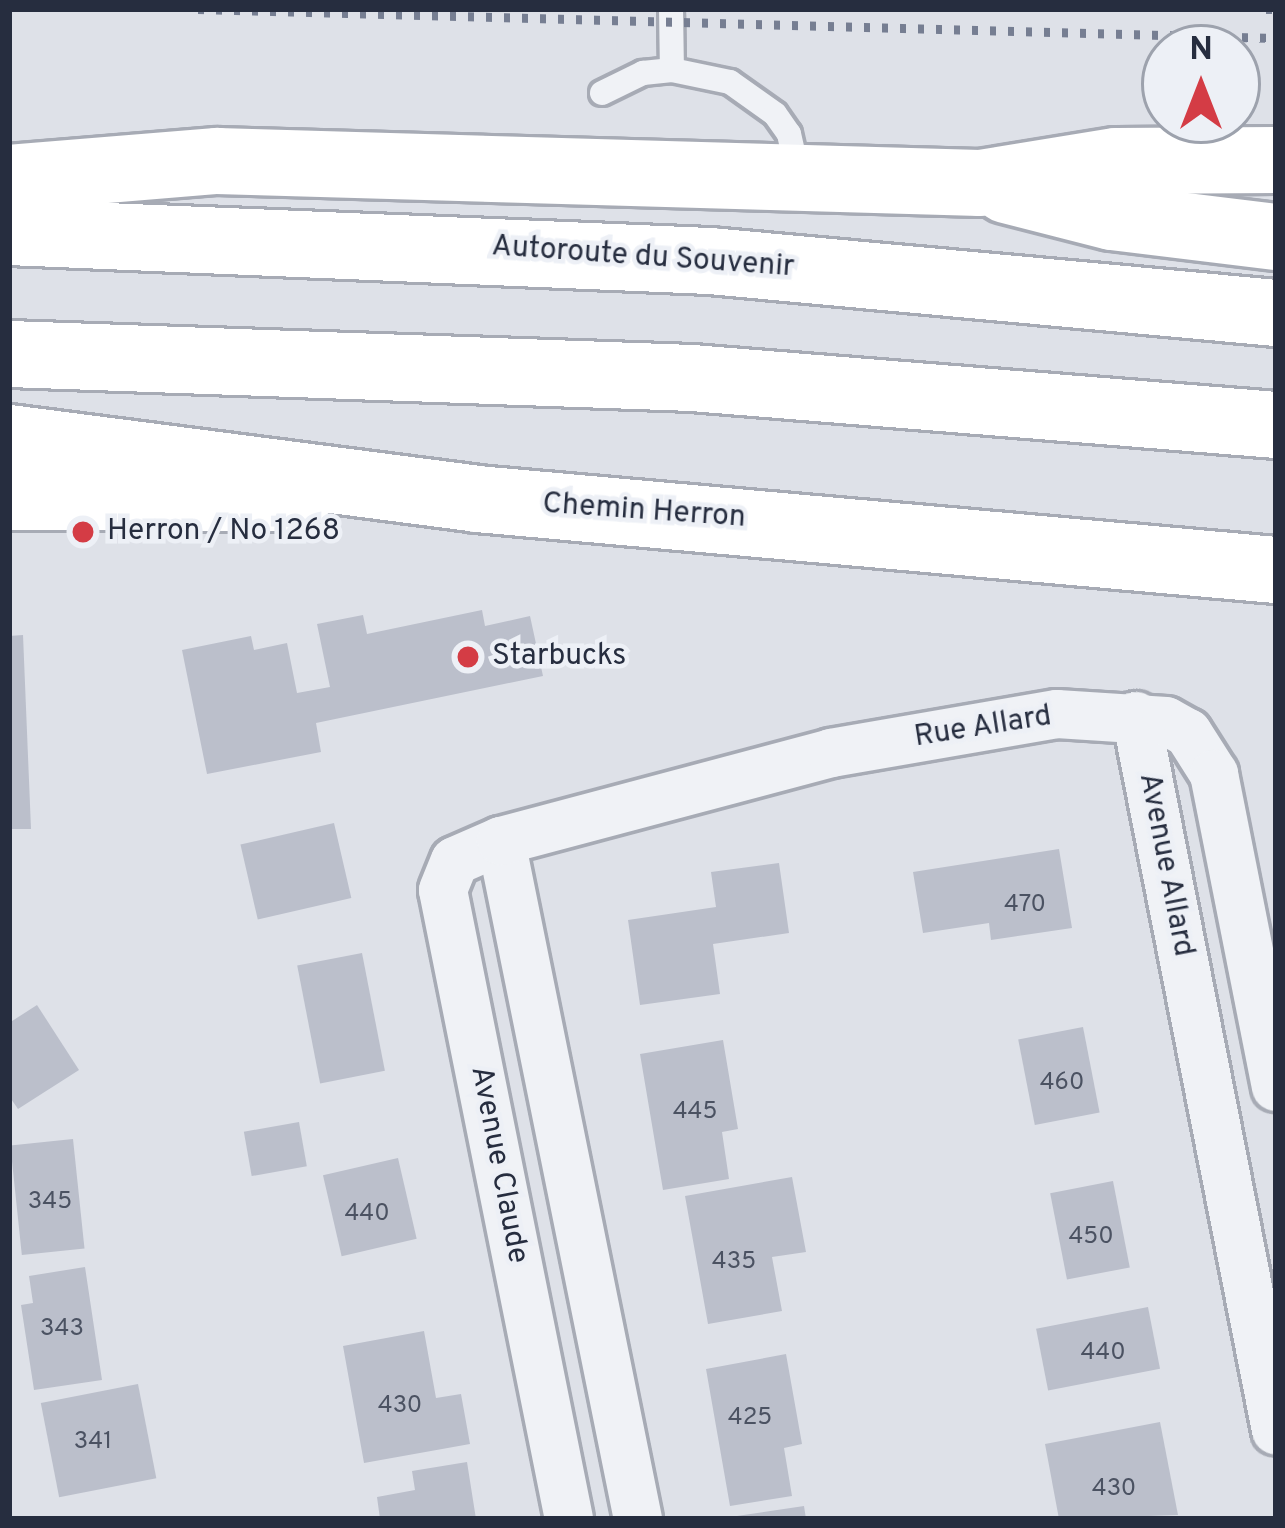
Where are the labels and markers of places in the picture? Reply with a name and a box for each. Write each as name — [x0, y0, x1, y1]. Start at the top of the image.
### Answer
place label: Herron / No 1268 — [107, 514, 340, 550]
marker: Herron / No 1268 — [70, 519, 96, 545]
place label: Starbucks — [492, 639, 626, 675]
marker: Starbucks — [455, 644, 481, 670]

